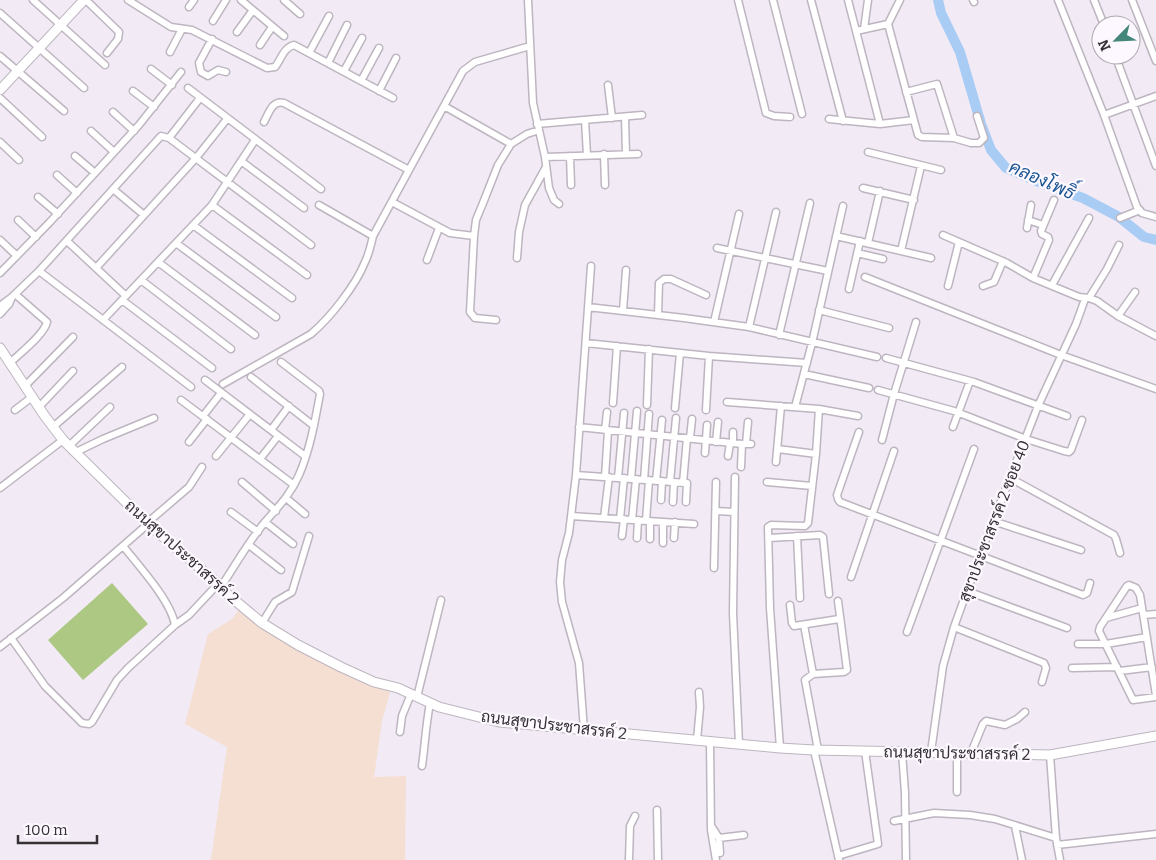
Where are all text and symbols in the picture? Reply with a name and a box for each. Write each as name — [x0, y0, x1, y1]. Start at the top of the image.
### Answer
north arrow — [1091, 15, 1141, 65]
text: N — [1095, 37, 1115, 53]
water label: คลองโพธิ์ — [1006, 151, 1084, 206]
street label: สุขาประชาสรรค์ 2 ซอย 40 — [952, 436, 1035, 605]
street label: ถนนสุขาประชาสรรค์ 2 — [120, 494, 245, 610]
street label: ถนนสุขาประชาสรรค์ 2 — [480, 704, 628, 745]
street label: ถนนสุขาประชาสรรค์ 2 — [883, 739, 1031, 766]
scale bar — [18, 812, 96, 844]
text: 100 m — [25, 821, 68, 839]

